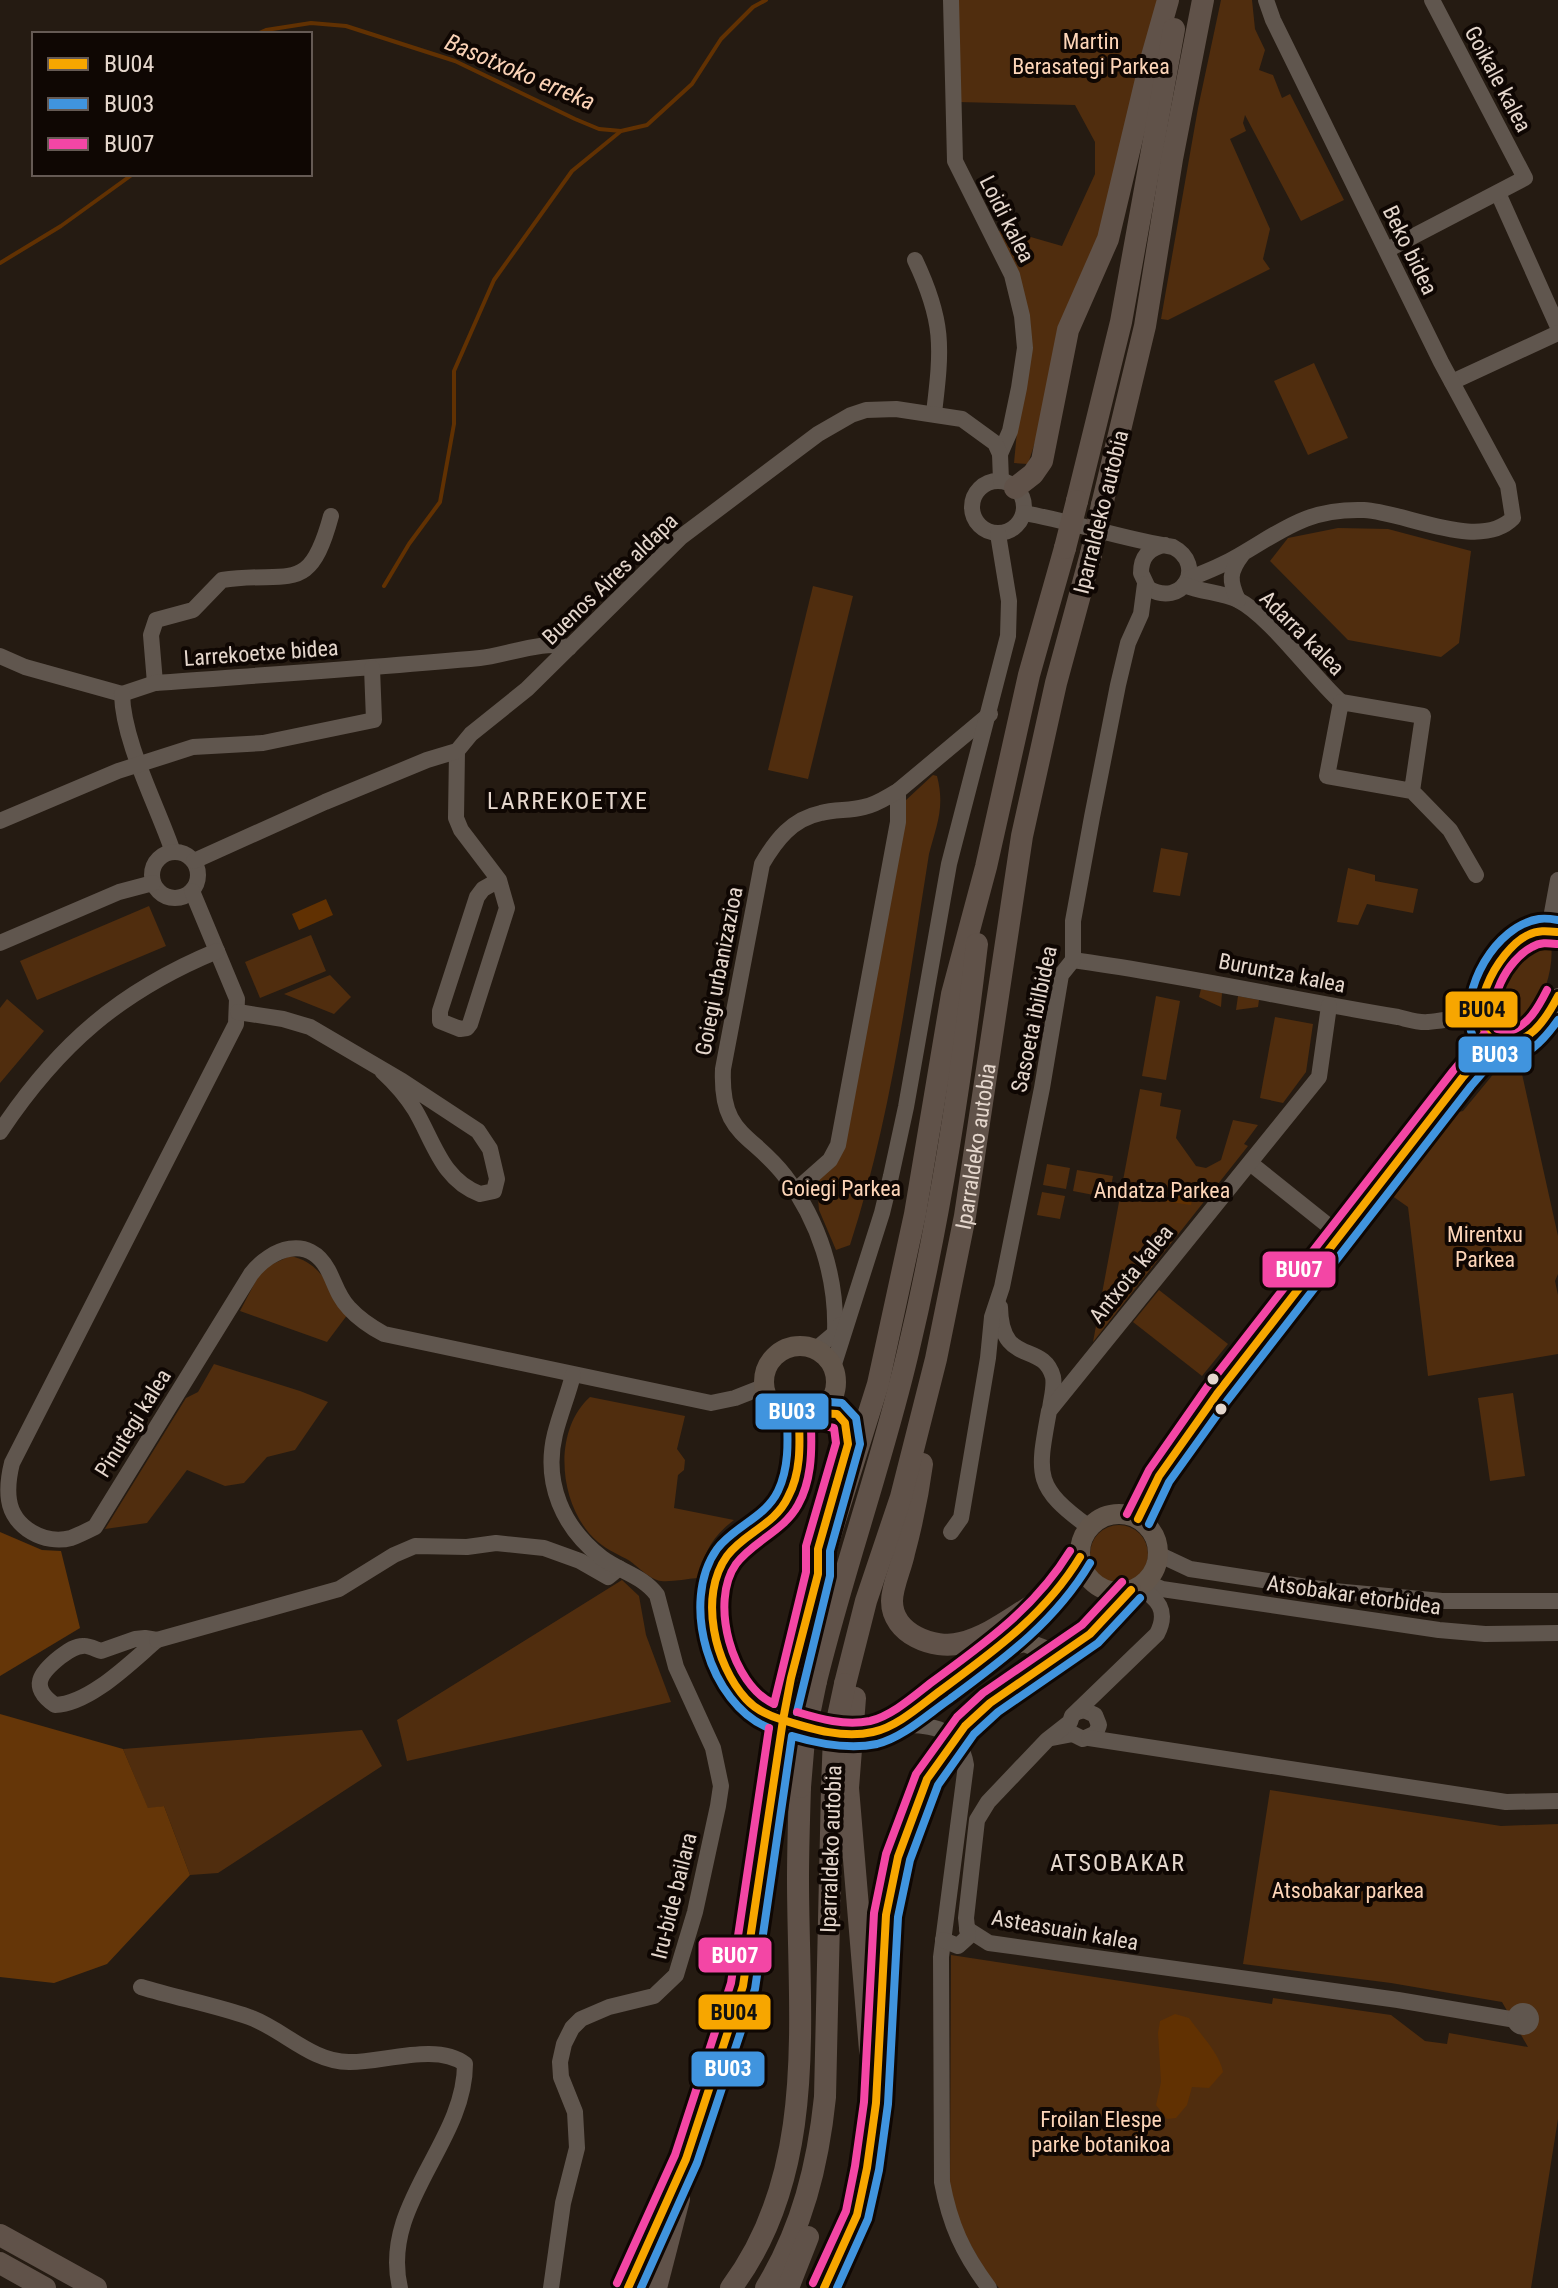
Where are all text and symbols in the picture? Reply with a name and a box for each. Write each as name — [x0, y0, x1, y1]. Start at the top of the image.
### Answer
street label: Goikale kalea — [1460, 22, 1536, 136]
water label: Basotxoko erreka — [441, 28, 599, 116]
park label: Martin Berasategi Parkea — [1012, 29, 1170, 79]
legend — [32, 32, 312, 176]
text: BU04 — [104, 50, 154, 78]
text: BU03 — [104, 90, 154, 118]
text: BU07 — [104, 130, 154, 158]
street label: Loidi kalea — [975, 171, 1039, 267]
street label: Beko bidea — [1378, 201, 1442, 299]
street label: Iparraldeko autobia — [1069, 428, 1133, 596]
street label: Buenos Aires aldapa — [537, 508, 683, 650]
street label: Adarra kalea — [1255, 586, 1349, 680]
street label: Larrekoetxe bidea — [183, 635, 339, 671]
district label: LARREKOETXE — [487, 787, 649, 815]
street label: Goiegi urbanizazioa — [690, 885, 748, 1057]
street label: Sasoeta ibilbidea — [1006, 943, 1062, 1095]
street label: Buruntza kalea — [1216, 948, 1348, 998]
line badge: BU04 — [1444, 990, 1519, 1029]
text: BU04 — [1458, 997, 1506, 1022]
line badge: BU03 — [1457, 1035, 1533, 1074]
text: BU03 — [1471, 1042, 1519, 1067]
street label: Iparraldeko autobia — [950, 1062, 1000, 1232]
park label: Goiegi Parkea — [781, 1176, 901, 1201]
park label: Andatza Parkea — [1094, 1178, 1230, 1203]
street label: Antxota kalea — [1084, 1220, 1178, 1328]
park label: Mirentxu Parkea — [1447, 1222, 1523, 1272]
line badge: BU07 — [1261, 1250, 1337, 1289]
text: BU07 — [1275, 1257, 1323, 1282]
street label: Pinutegi kalea — [90, 1364, 176, 1482]
unlabelled marker — [1205, 1371, 1221, 1387]
line badge: BU03 — [754, 1392, 830, 1431]
text: BU03 — [768, 1399, 816, 1424]
unlabelled marker — [1213, 1401, 1229, 1417]
street label: Atsobakar etorbidea — [1265, 1570, 1443, 1620]
street label: Iparraldeko autobia — [816, 1765, 846, 1933]
street label: Iru-bide bailara — [646, 1830, 702, 1962]
district label: ATSOBAKAR — [1050, 1849, 1186, 1877]
park label: Atsobakar parkea — [1272, 1878, 1424, 1903]
street label: Asteasuain kalea — [990, 1905, 1140, 1955]
line badge: BU07 — [697, 1936, 773, 1974]
text: BU07 — [711, 1943, 759, 1968]
line badge: BU04 — [697, 1993, 772, 2031]
text: BU04 — [710, 2000, 758, 2025]
line badge: BU03 — [690, 2050, 766, 2088]
text: BU03 — [704, 2056, 752, 2081]
park label: Froilan Elespe parke botanikoa — [1031, 2107, 1171, 2157]

